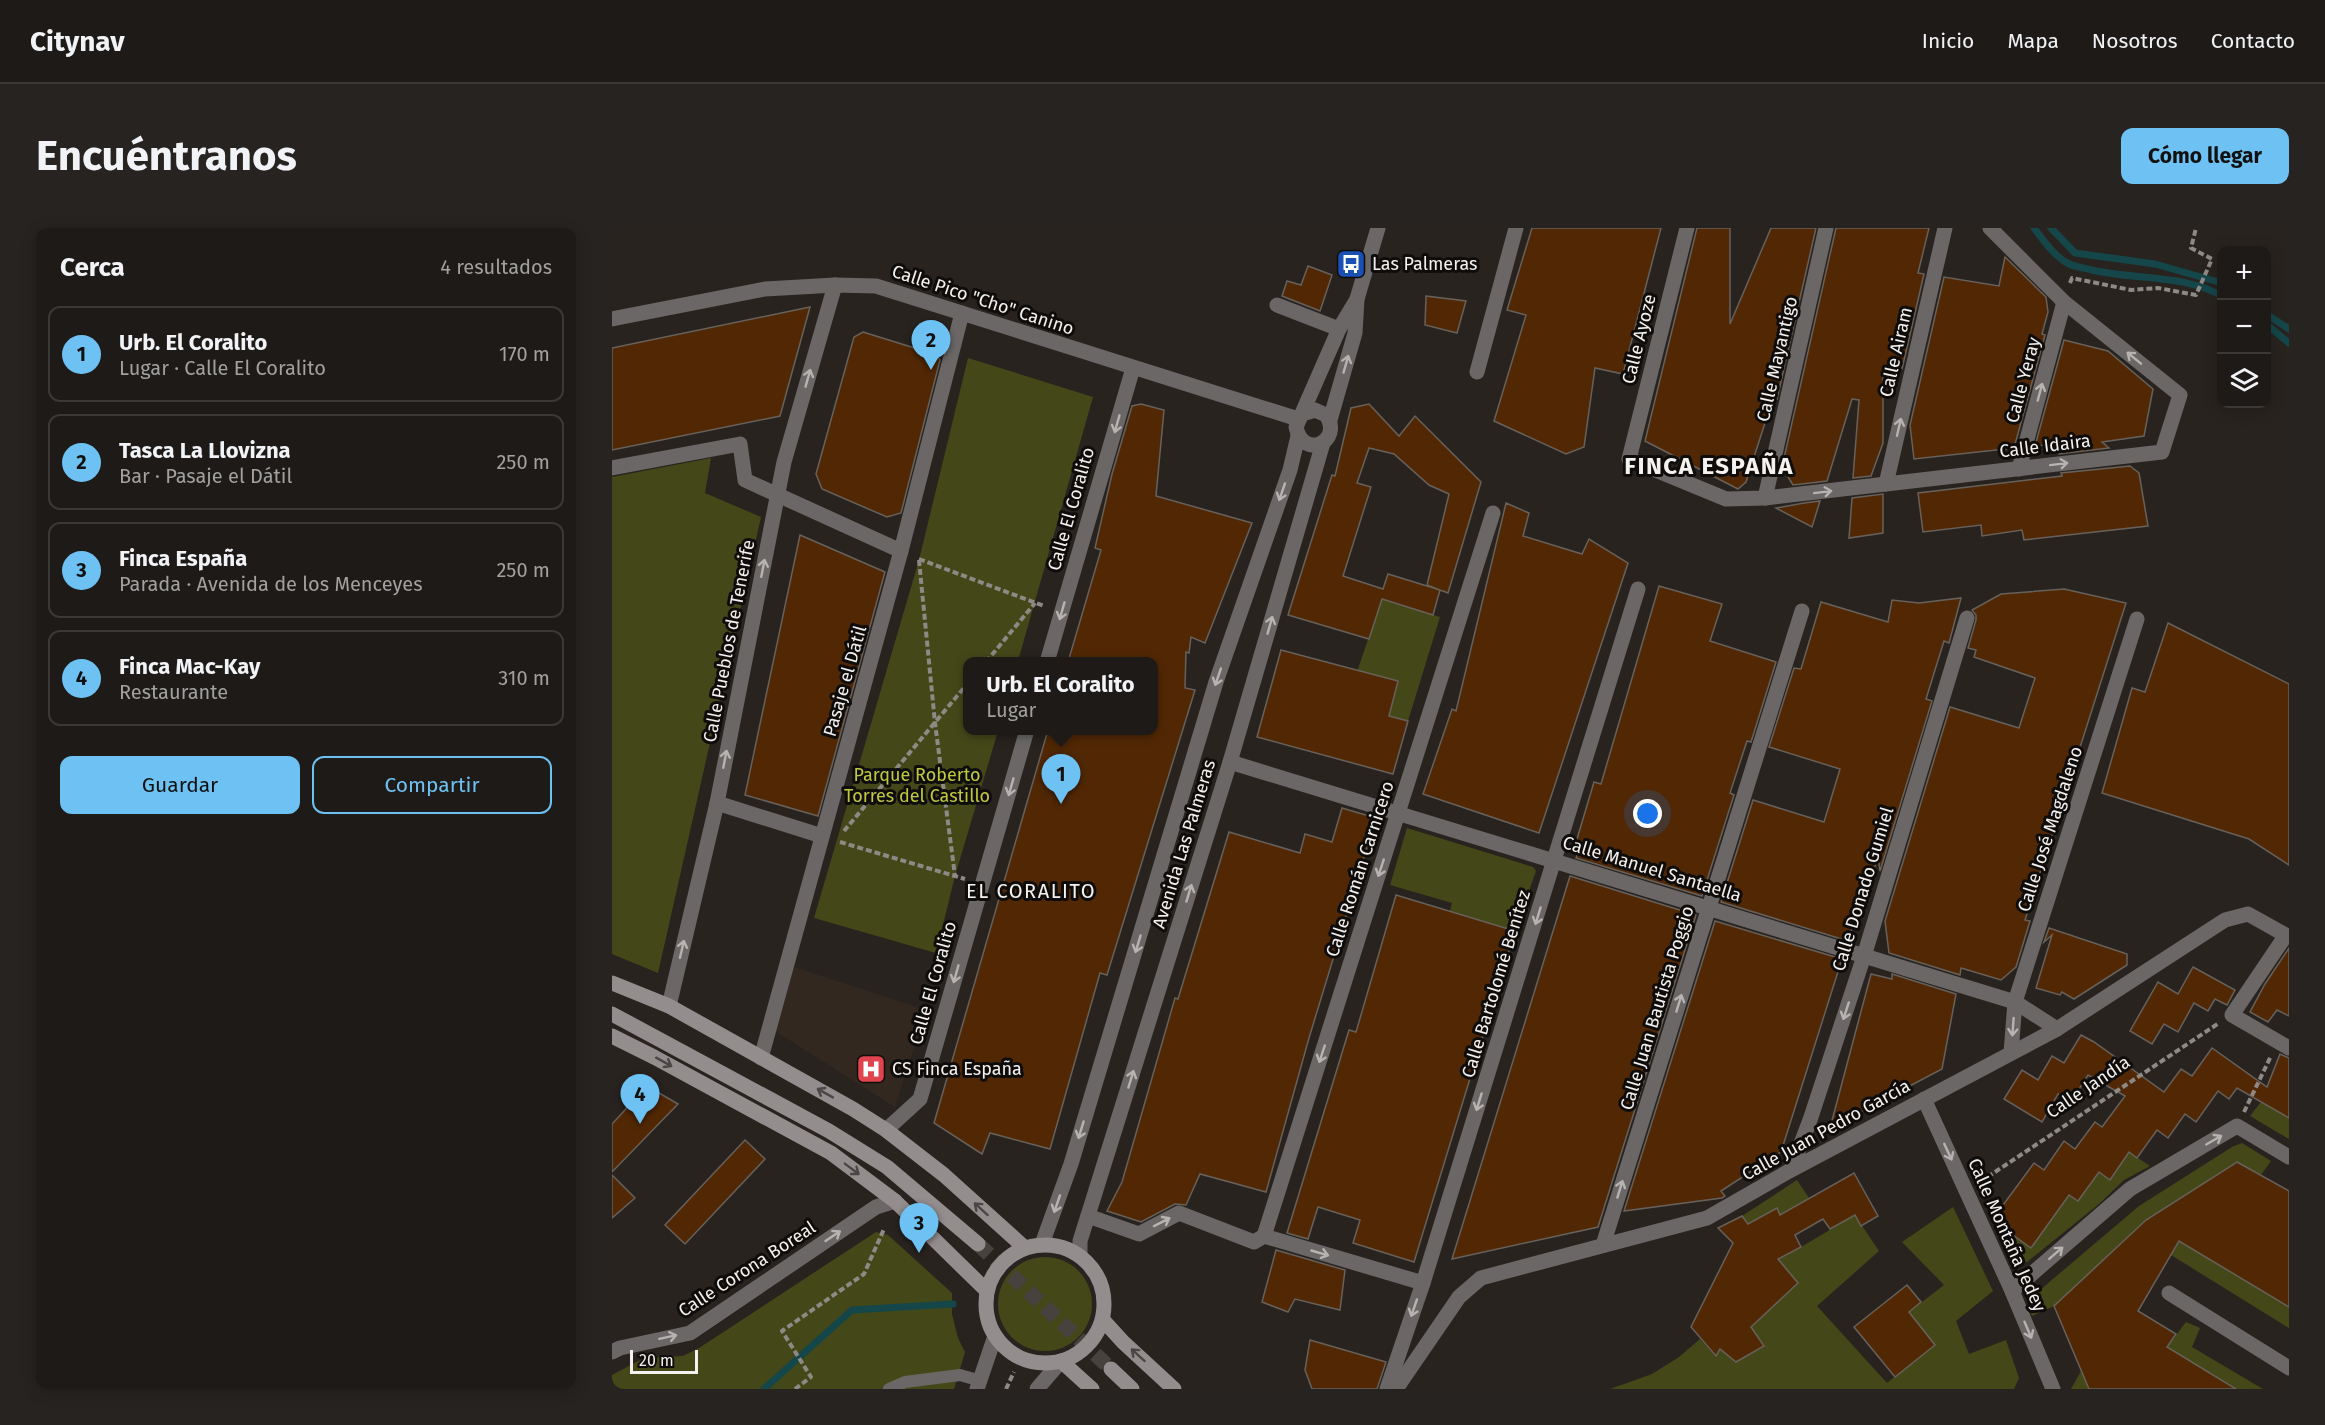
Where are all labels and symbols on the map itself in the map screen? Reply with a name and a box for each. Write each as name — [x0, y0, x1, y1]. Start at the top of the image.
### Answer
bus stop icon: Las Palmeras — [1335, 248, 1367, 280]
place label: Las Palmeras — [1372, 253, 1478, 275]
street label: Calle Pico "Cho" Canino — [889, 260, 1077, 340]
street label: Calle Ayoze — [1617, 292, 1661, 386]
street label: Calle Mayantigo — [1752, 294, 1802, 424]
street label: Calle Airam — [1875, 305, 1917, 399]
pin: 2 — [912, 320, 950, 370]
street label: Calle Yeray — [2001, 335, 2045, 425]
one-way arrow — [2126, 352, 2142, 365]
one-way arrow — [1341, 355, 1352, 374]
one-way arrow — [803, 369, 814, 388]
one-way arrow — [2035, 383, 2046, 402]
one-way arrow — [1110, 414, 1122, 433]
one-way arrow — [1893, 418, 1905, 437]
street label: Calle Idaira — [1998, 429, 2092, 463]
street label: Calle El Coralito — [1043, 445, 1099, 573]
district label: FINCA ESPAÑA — [1624, 452, 1794, 480]
one-way arrow — [2048, 458, 2068, 469]
one-way arrow — [1276, 483, 1287, 501]
one-way arrow — [1813, 486, 1833, 497]
street label: Calle Pueblos de Tenerife — [699, 538, 759, 744]
one-way arrow — [758, 559, 769, 578]
one-way arrow — [1056, 601, 1067, 620]
one-way arrow — [1265, 616, 1276, 635]
street label: Pasaje el Dátil — [819, 623, 871, 739]
one-way arrow — [1212, 667, 1223, 686]
street label: Calle José Magdaleno — [2013, 743, 2087, 915]
one-way arrow — [720, 750, 732, 769]
pin: 1 — [1042, 754, 1080, 804]
street label: Avenida Las Palmeras — [1148, 757, 1220, 931]
park label: Parque Roberto Torres del Castillo — [844, 764, 990, 807]
one-way arrow — [1005, 777, 1016, 796]
street label: Calle Román Carnicero — [1321, 778, 1399, 960]
your location — [1633, 799, 1662, 828]
street label: Calle Donado Gumiel — [1828, 804, 1898, 974]
street label: Calle Manuel Santaella — [1560, 831, 1744, 907]
one-way arrow — [1374, 858, 1385, 877]
district label: EL CORALITO — [966, 879, 1096, 903]
one-way arrow — [1184, 884, 1195, 903]
street label: Calle Bartolomé Benítez — [1457, 888, 1535, 1080]
street label: Calle Juan Bautista Poggio — [1615, 903, 1699, 1113]
one-way arrow — [1532, 906, 1543, 925]
street label: Calle El Coralito — [905, 919, 961, 1047]
one-way arrow — [1131, 934, 1142, 953]
one-way arrow — [677, 940, 689, 959]
one-way arrow — [950, 964, 961, 983]
one-way arrow — [1674, 994, 1685, 1013]
one-way arrow — [1839, 1001, 1850, 1020]
one-way arrow — [2007, 1017, 2018, 1037]
one-way arrow — [1316, 1044, 1327, 1063]
street label: Calle Jandía — [2042, 1051, 2134, 1123]
hospital icon: CS Finca España — [855, 1053, 887, 1085]
one-way arrow — [655, 1057, 673, 1068]
place label: CS Finca España — [892, 1058, 1022, 1080]
one-way arrow — [1126, 1070, 1137, 1089]
pin: 4 — [621, 1074, 660, 1124]
street label: Calle Juan Pedro García — [1738, 1075, 1914, 1185]
one-way arrow — [817, 1087, 834, 1099]
one-way arrow — [1473, 1092, 1484, 1111]
one-way arrow — [1075, 1120, 1086, 1139]
one-way arrow — [2205, 1134, 2222, 1146]
one-way arrow — [1943, 1142, 1955, 1160]
street label: Calle Montaña Jedey — [1963, 1155, 2051, 1315]
one-way arrow — [843, 1163, 859, 1175]
one-way arrow — [1616, 1180, 1627, 1199]
one-way arrow — [1050, 1194, 1061, 1213]
one-way arrow — [974, 1202, 989, 1216]
pin: 3 — [900, 1204, 938, 1253]
street label: Calle Corona Boreal — [674, 1216, 820, 1322]
one-way arrow — [1153, 1216, 1171, 1228]
one-way arrow — [824, 1230, 841, 1242]
one-way arrow — [2048, 1246, 2063, 1260]
one-way arrow — [1310, 1248, 1329, 1259]
one-way arrow — [1408, 1298, 1419, 1317]
one-way arrow — [2023, 1320, 2034, 1339]
one-way arrow — [659, 1331, 678, 1343]
scale bar — [630, 1347, 698, 1374]
one-way arrow — [1130, 1348, 1145, 1362]

